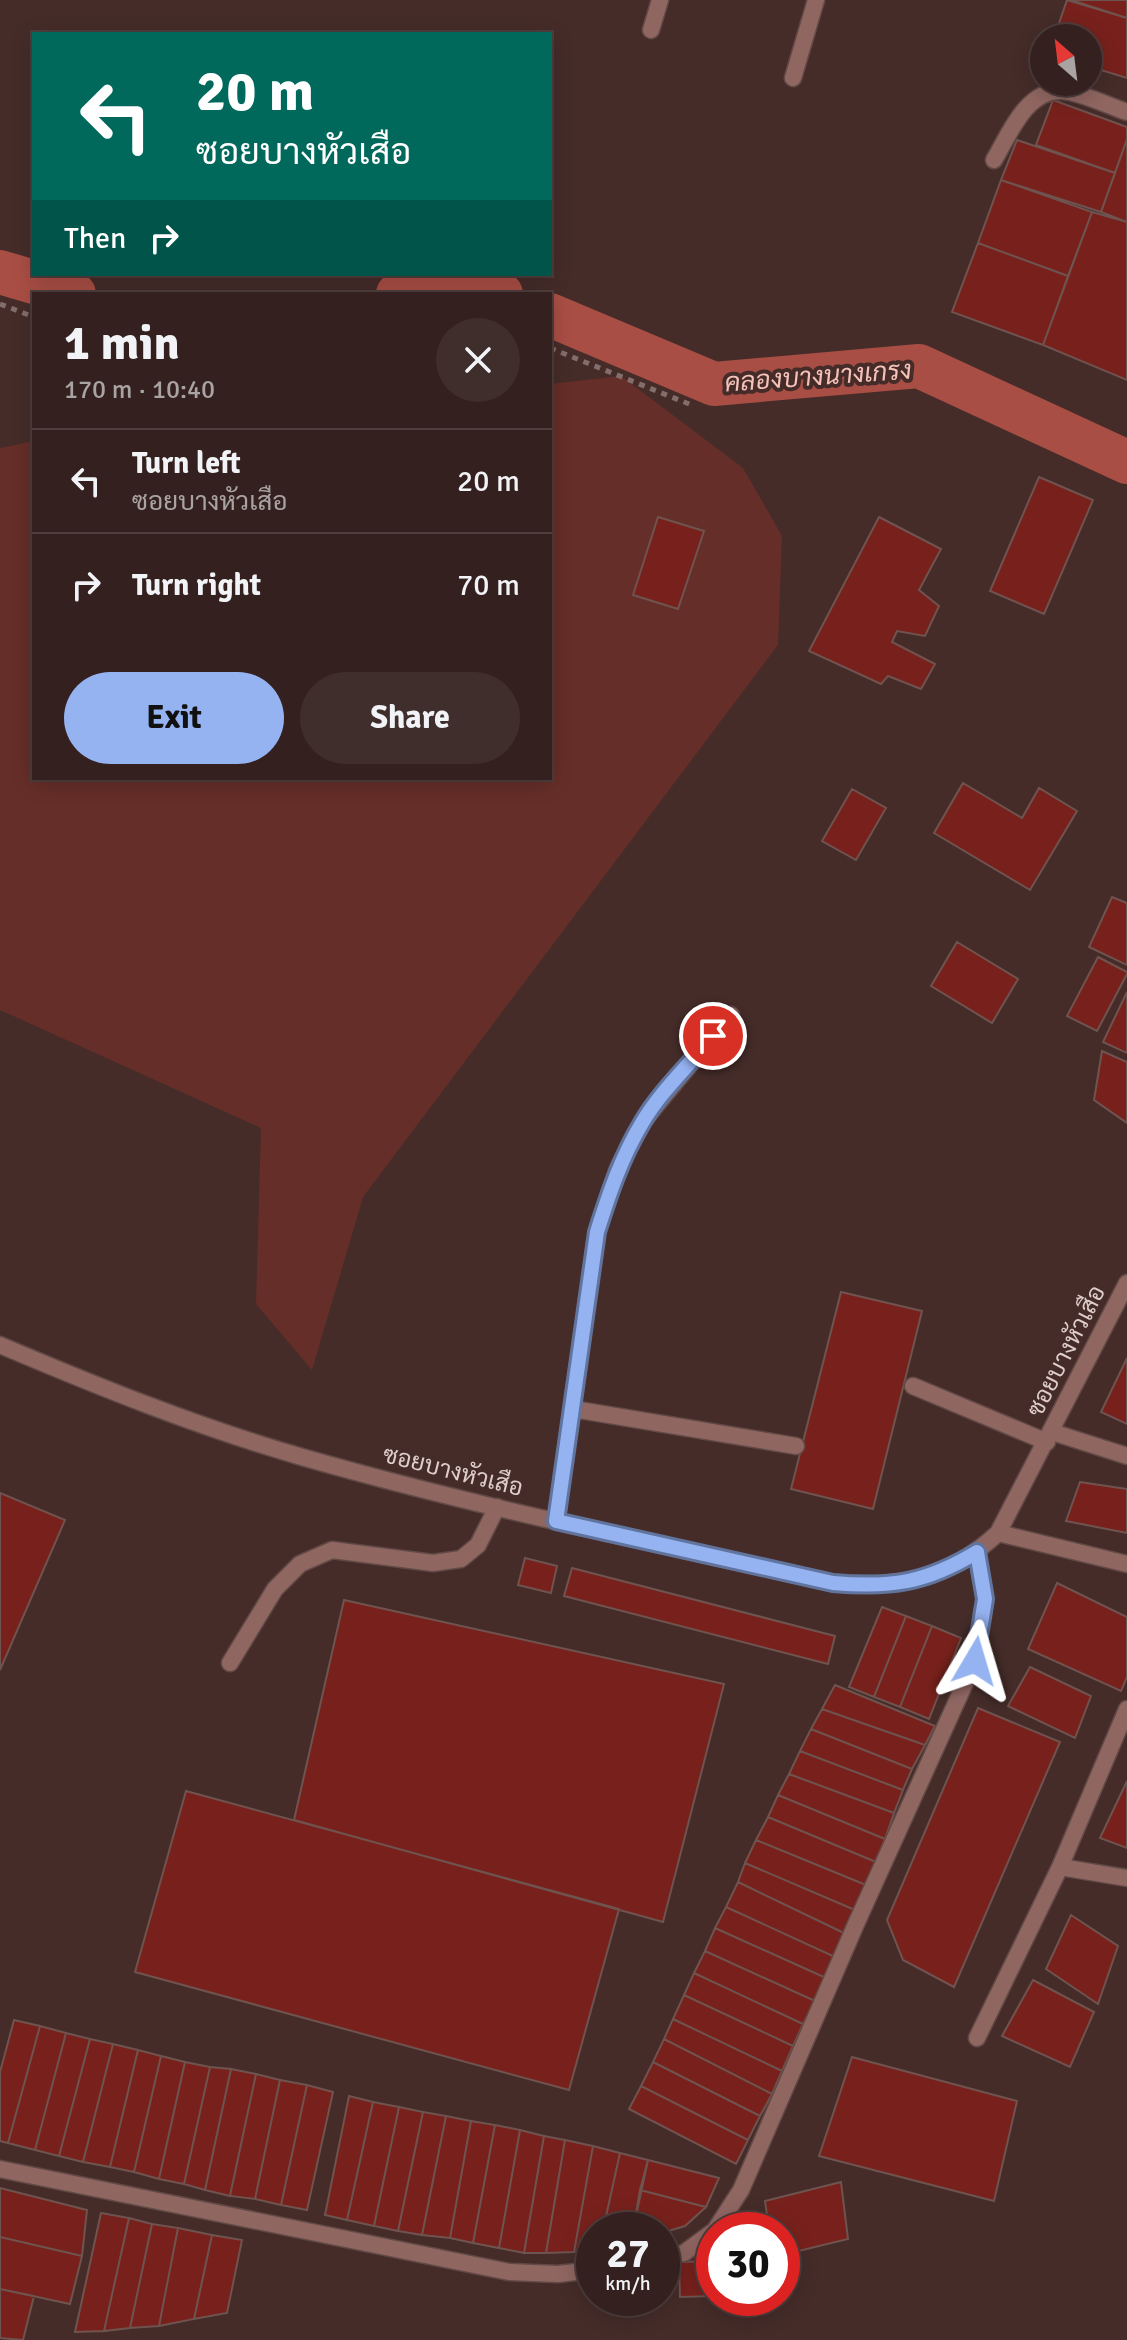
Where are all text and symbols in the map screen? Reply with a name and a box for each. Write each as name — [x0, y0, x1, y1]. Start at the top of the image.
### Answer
north arrow — [1030, 24, 1102, 96]
map controls — [1030, 24, 1102, 96]
text: 20 m — [196, 57, 314, 126]
icon: left — [64, 64, 168, 168]
text: ซอยบางหัวเสือ — [196, 130, 411, 175]
icon: right — [142, 216, 186, 260]
text: Then — [64, 220, 126, 257]
text: 1 min — [64, 314, 180, 373]
button: close — [436, 318, 520, 402]
water label: คลองบางนางเกรง — [723, 354, 913, 399]
text: 170 m · 10:40 — [64, 374, 215, 406]
text: Turn left — [132, 445, 241, 482]
icon: left — [64, 459, 108, 503]
text: 20 m — [457, 463, 520, 500]
text: ซอยบางหัวเสือ — [132, 486, 288, 518]
icon: right — [64, 563, 108, 607]
text: Turn right — [132, 567, 261, 604]
text: 70 m — [457, 567, 520, 604]
button: Exit — [64, 672, 284, 764]
button: Share — [300, 672, 520, 764]
pin — [679, 1002, 747, 1070]
icon: arrive — [691, 1014, 735, 1058]
street label: ซอยบางหัวเสือ — [1020, 1280, 1112, 1422]
street label: ซอยบางหัวเสือ — [380, 1439, 526, 1503]
position arrow — [933, 1619, 1017, 1703]
speed limit sign: 30 — [696, 2212, 800, 2316]
text: 27 — [606, 2229, 650, 2279]
text: km/h — [605, 2271, 651, 2296]

